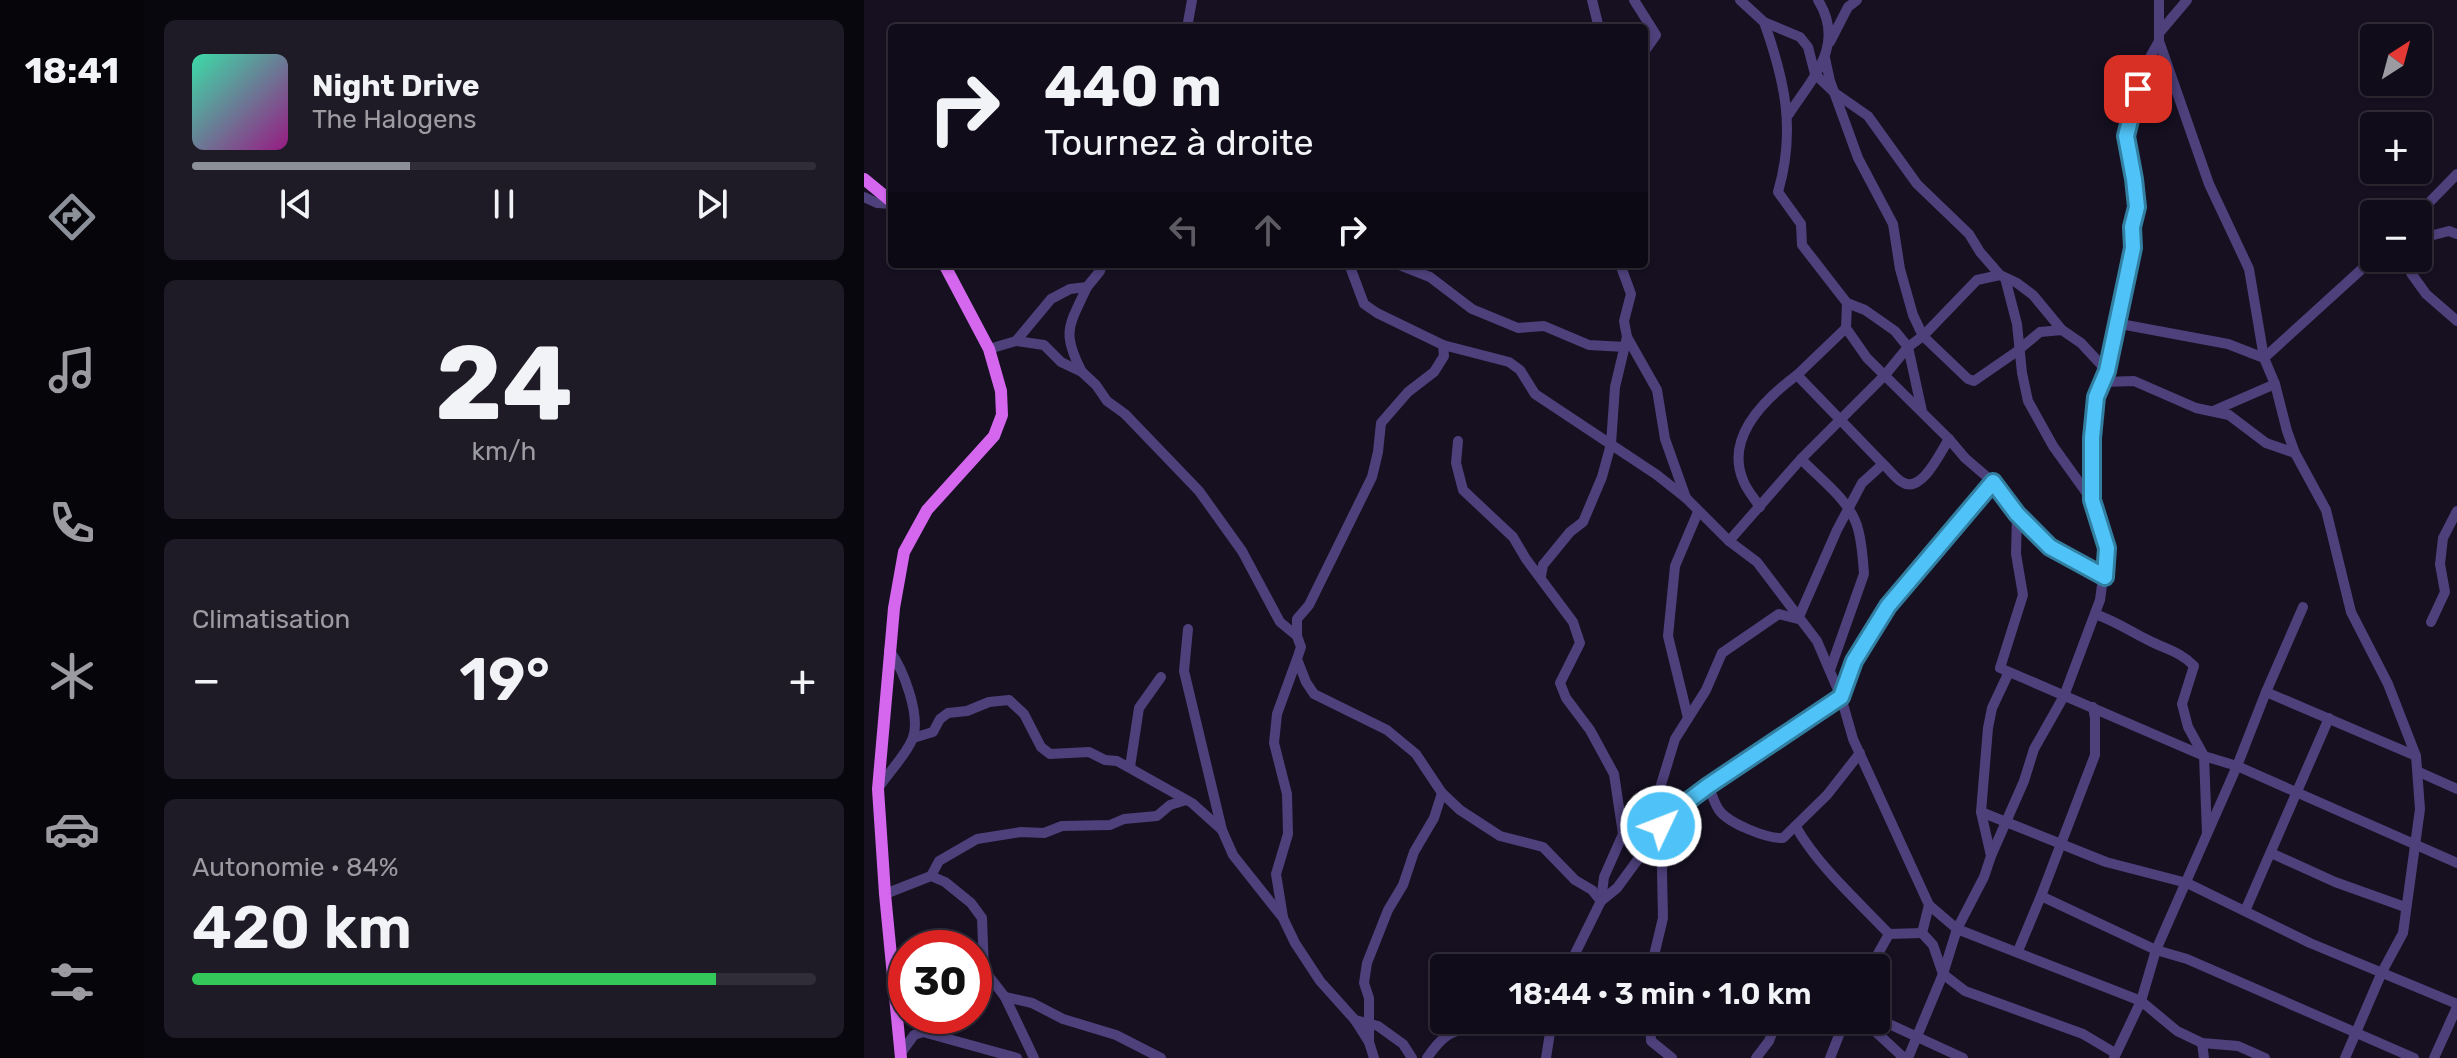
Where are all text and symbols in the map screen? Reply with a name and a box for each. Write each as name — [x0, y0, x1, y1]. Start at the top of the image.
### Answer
north arrow — [2360, 24, 2432, 96]
map controls — [2360, 24, 2432, 272]
text: 18:41 — [25, 49, 119, 92]
text: 440 m — [1044, 54, 1222, 120]
pin — [2104, 55, 2172, 123]
icon: right — [912, 56, 1016, 160]
icon: arrive — [2116, 67, 2160, 111]
text: Night Drive — [312, 68, 480, 104]
text: The Halogens — [312, 104, 477, 135]
button: + — [2360, 112, 2432, 184]
text: Tournez à droite — [1044, 121, 1314, 164]
icon: previous — [274, 182, 318, 226]
icon: pause — [482, 182, 526, 226]
icon: next — [690, 182, 734, 226]
icon: directions — [44, 189, 100, 245]
button: − — [2360, 200, 2432, 272]
icon: left — [1162, 208, 1206, 252]
icon: ahead — [1246, 208, 1290, 252]
icon: right — [1330, 208, 1374, 252]
text: 24 — [435, 322, 573, 445]
icon: music — [44, 342, 100, 398]
text: km/h — [472, 436, 536, 467]
icon: phone — [44, 495, 100, 551]
text: Climatisation — [192, 604, 350, 635]
text: 19° — [459, 644, 550, 715]
icon: climate — [44, 648, 100, 704]
text: − — [192, 654, 221, 706]
text: + — [789, 654, 816, 706]
position arrow — [1619, 784, 1703, 868]
icon: car — [44, 801, 100, 857]
text: Autonomie · 84% — [192, 852, 398, 883]
text: 420 km — [192, 892, 412, 963]
speed limit sign: 30 — [888, 930, 992, 1034]
icon: filters — [44, 954, 100, 1010]
text: 18:44 · 3 min · 1.0 km — [1509, 976, 1811, 1012]

